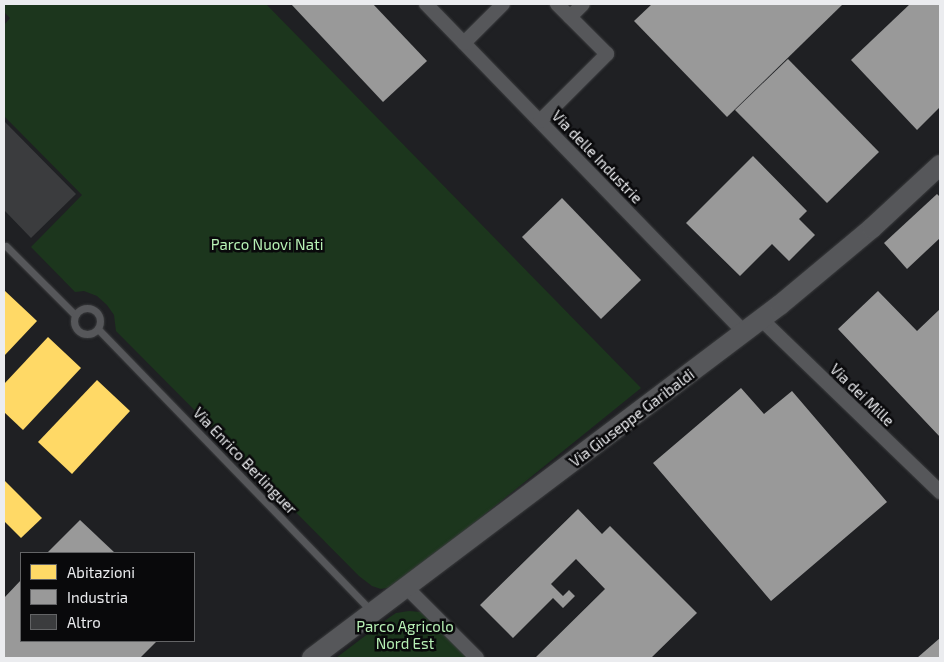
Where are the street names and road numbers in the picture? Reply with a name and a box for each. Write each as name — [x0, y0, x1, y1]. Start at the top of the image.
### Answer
street label: Via delle Industrie — [548, 107, 646, 207]
street label: Via dei Mille — [826, 360, 898, 430]
street label: Via Giuseppe Garibaldi — [566, 365, 698, 471]
street label: Via Enrico Berlinguer — [189, 404, 301, 518]

